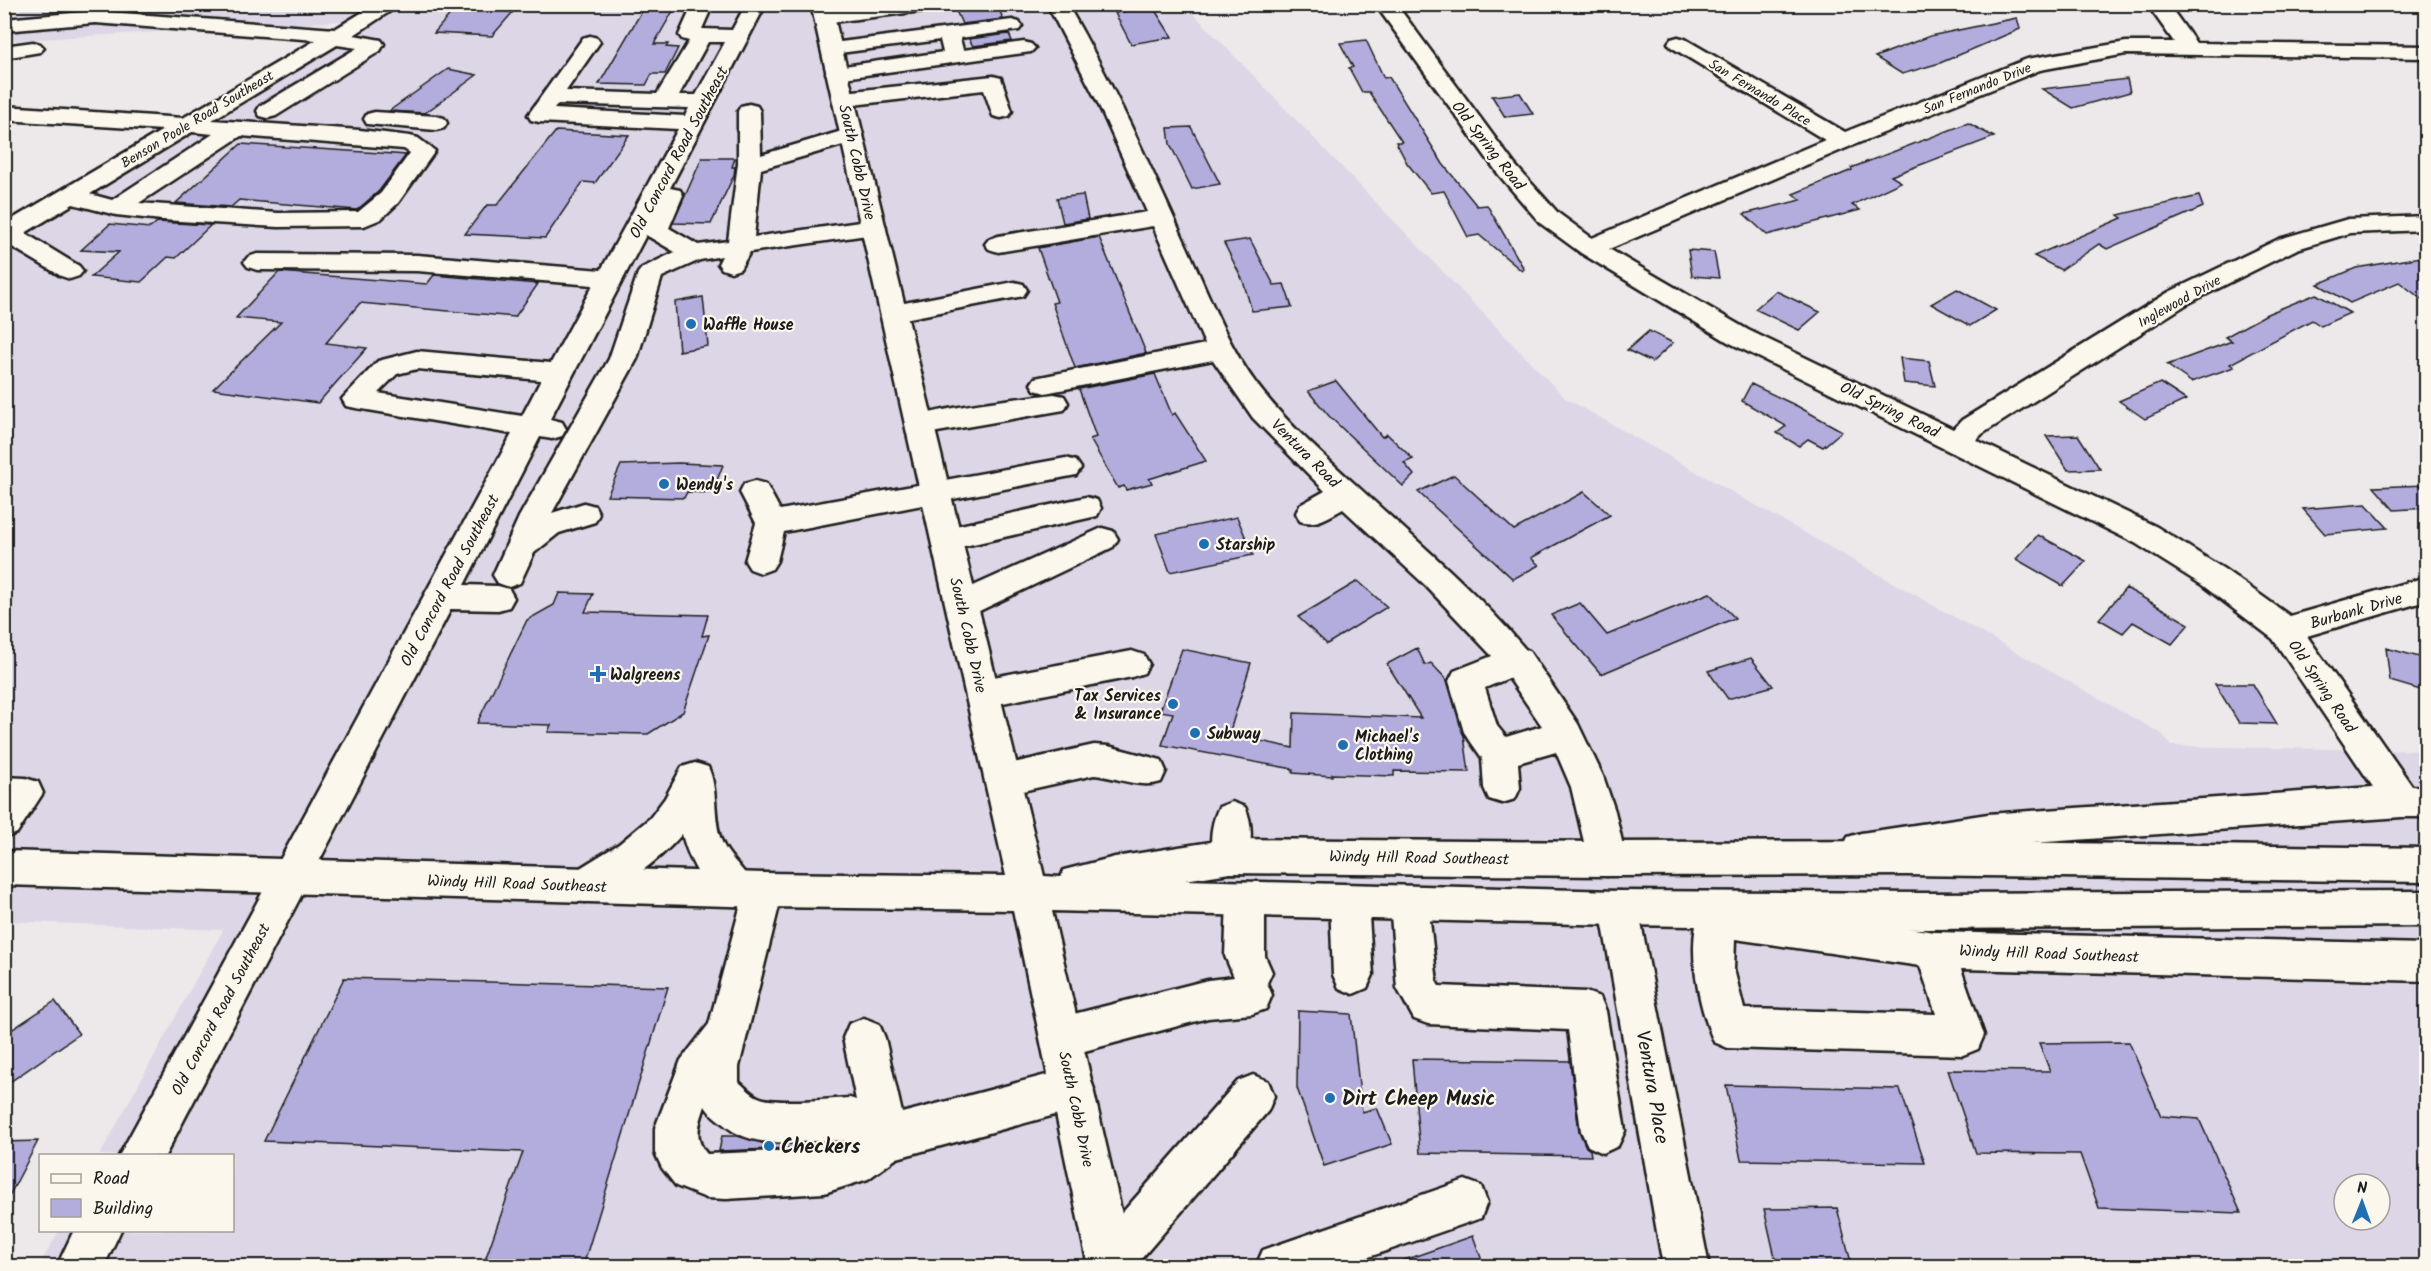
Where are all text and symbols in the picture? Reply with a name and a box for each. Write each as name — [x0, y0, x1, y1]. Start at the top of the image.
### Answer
street label: San Fernando Place — [1704, 54, 1815, 132]
street label: San Fernando Drive — [1920, 57, 2035, 121]
street label: Old Concord Road Southeast — [623, 61, 736, 243]
street label: Benson Poole Road Southeast — [117, 65, 279, 174]
street label: Old Spring Road — [1445, 96, 1532, 197]
street label: South Cobb Drive — [831, 102, 882, 223]
street label: Inglewood Drive — [2134, 270, 2226, 334]
place label: Waffle House — [703, 313, 794, 338]
marker: Waffle House — [684, 317, 698, 331]
street label: Old Spring Road — [1835, 375, 1944, 446]
street label: Ventura Road — [1264, 414, 1346, 495]
place label: Wendy's — [676, 473, 734, 498]
marker: Wendy's — [657, 477, 671, 491]
street label: Old Concord Road Southeast — [394, 489, 507, 671]
place label: Starship — [1216, 533, 1276, 558]
marker: Starship — [1197, 537, 1211, 551]
street label: South Cobb Drive — [942, 575, 993, 696]
street label: Burbank Drive — [2307, 586, 2405, 637]
street label: Old Spring Road — [2281, 635, 2363, 739]
place label: Walgreens — [610, 663, 681, 688]
marker: Walgreens — [591, 667, 605, 681]
place label: Tax Services & Insurance — [1074, 684, 1162, 727]
marker: Tax Services & Insurance — [1166, 697, 1180, 711]
place label: Subway — [1207, 722, 1261, 747]
place label: Michael's Clothing — [1355, 725, 1420, 768]
marker: Subway — [1188, 726, 1202, 740]
marker: Michael's Clothing — [1336, 738, 1350, 752]
street label: Windy Hill Road Southeast — [1329, 844, 1510, 873]
street label: Windy Hill Road Southeast — [427, 869, 608, 900]
street label: Old Concord Road Southeast — [165, 918, 278, 1100]
street label: Windy Hill Road Southeast — [1959, 939, 2140, 970]
street label: Ventura Place — [1625, 1028, 1677, 1147]
street label: South Cobb Drive — [1051, 1049, 1100, 1170]
place label: Dirt Cheep Music — [1342, 1084, 1495, 1116]
marker: Dirt Cheep Music — [1323, 1091, 1337, 1105]
place label: Checkers — [781, 1132, 861, 1164]
marker: Checkers — [762, 1139, 776, 1153]
legend — [39, 1154, 234, 1232]
text: Road — [93, 1165, 130, 1194]
north arrow — [2332, 1172, 2392, 1232]
text: N — [2357, 1176, 2368, 1201]
text: Building — [93, 1195, 153, 1224]

